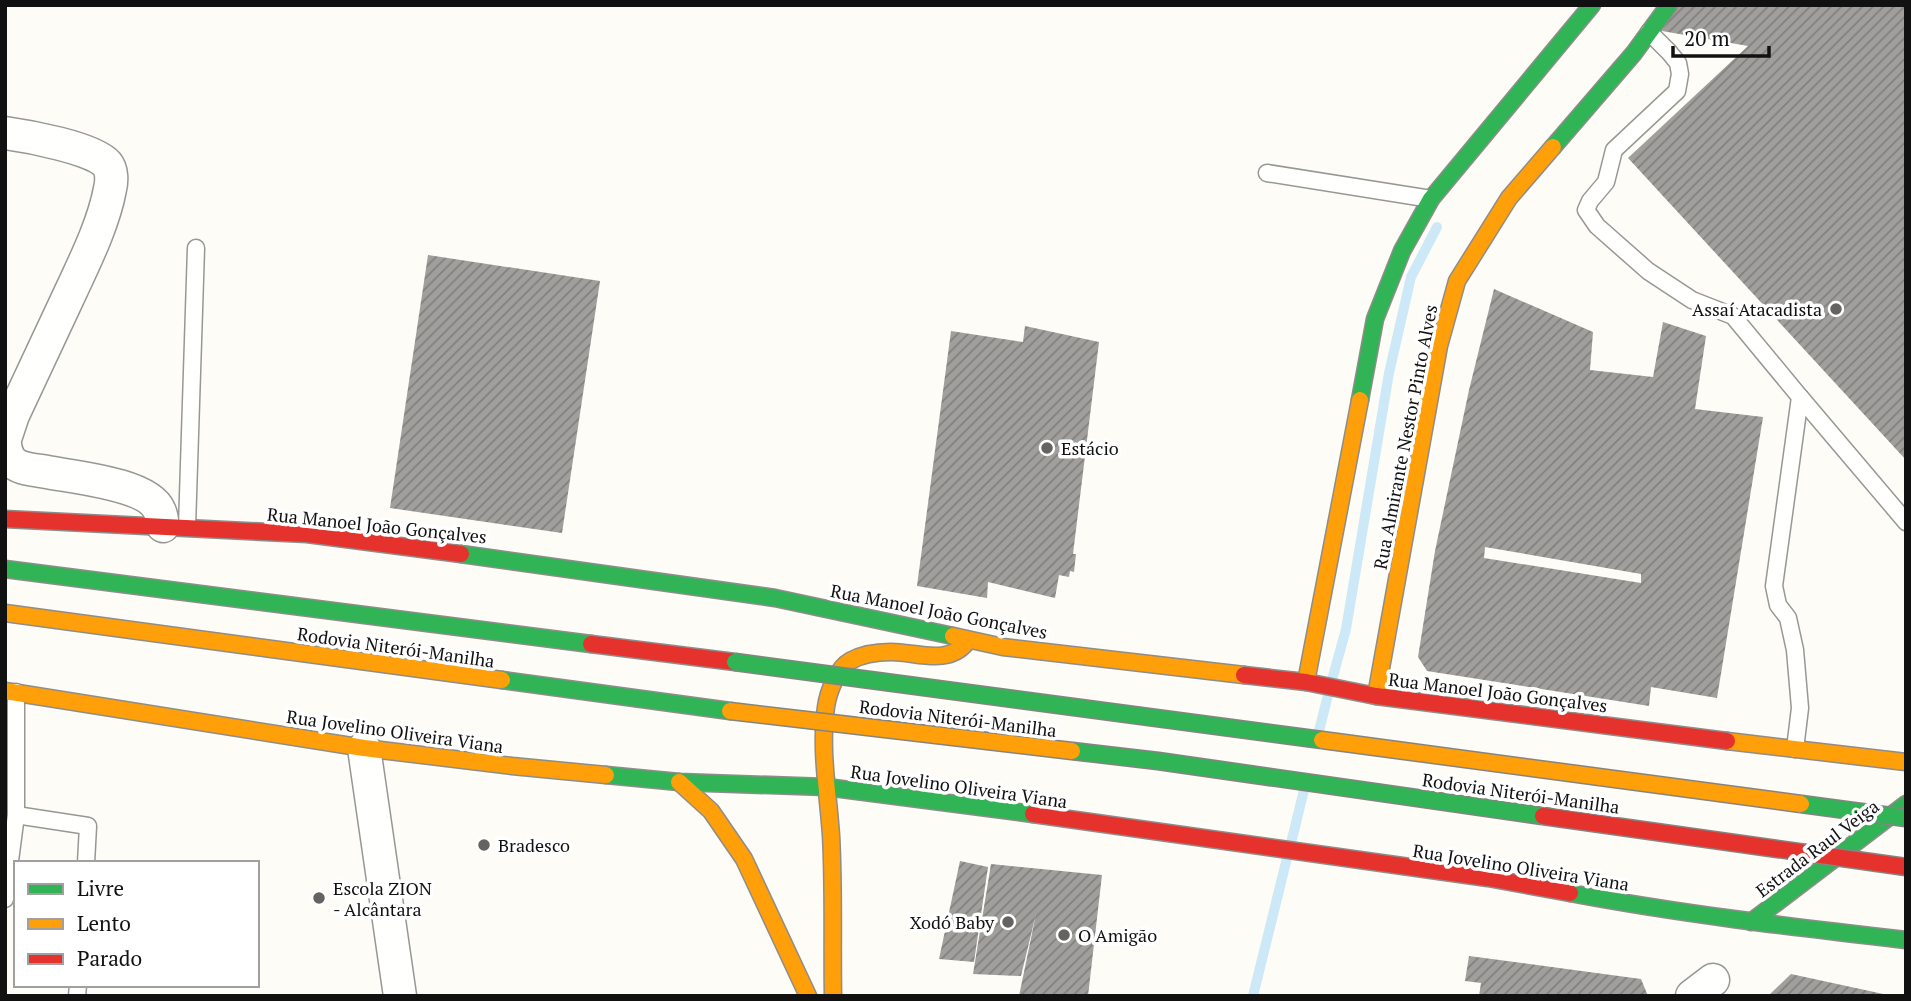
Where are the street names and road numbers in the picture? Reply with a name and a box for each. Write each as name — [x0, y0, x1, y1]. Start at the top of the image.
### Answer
street label: Rua Almirante Nestor Pinto Alves — [1368, 303, 1442, 571]
street label: Rua Manoel João Gonçalves — [266, 502, 488, 548]
street label: Rua Manoel João Gonçalves — [828, 578, 1050, 644]
street label: Rodovia Niterói-Manilha — [296, 621, 496, 673]
street label: Rua Manoel João Gonçalves — [1387, 667, 1609, 717]
street label: Rodovia Niterói-Manilha — [858, 694, 1058, 742]
street label: Rua Jovelino Oliveira Viana — [285, 704, 505, 758]
street label: Rua Jovelino Oliveira Viana — [849, 759, 1069, 813]
street label: Rodovia Niterói-Manilha — [1421, 767, 1621, 819]
street label: Estrada Raul Veiga — [1751, 794, 1883, 902]
street label: Rua Jovelino Oliveira Viana — [1411, 838, 1631, 896]

